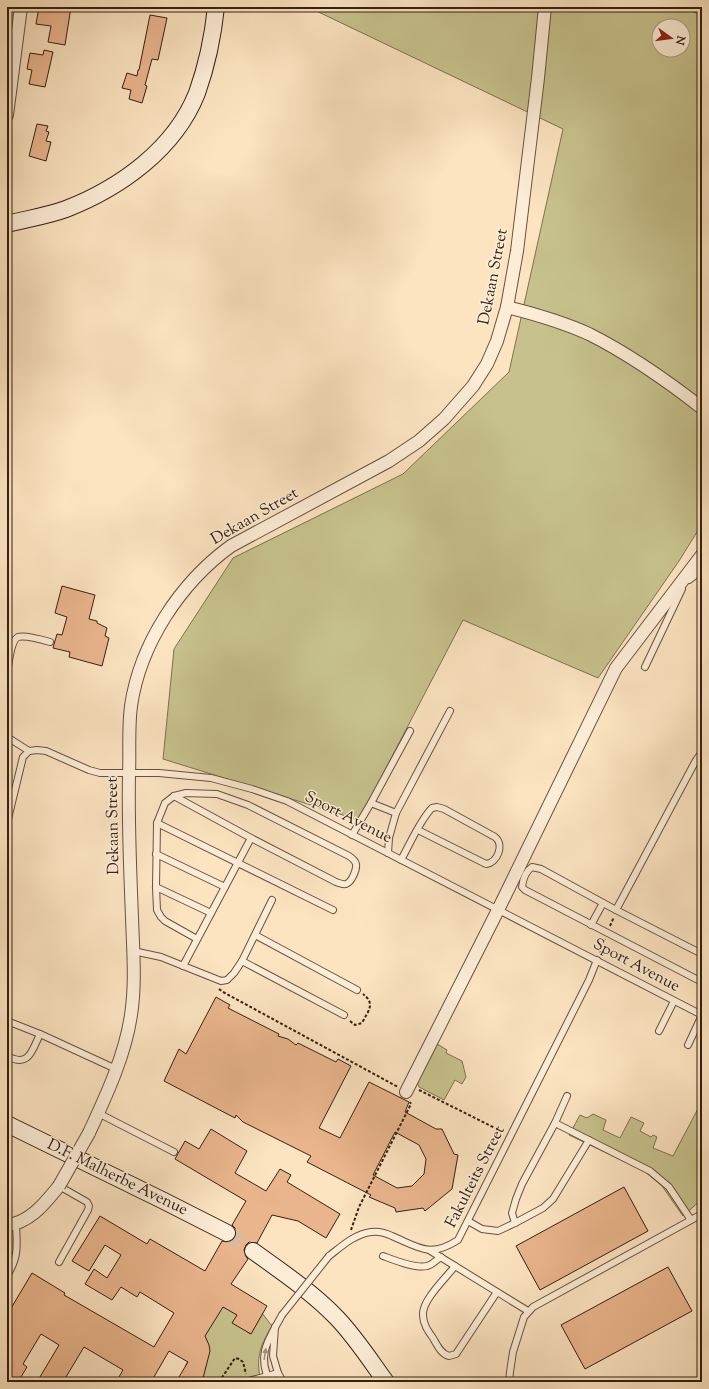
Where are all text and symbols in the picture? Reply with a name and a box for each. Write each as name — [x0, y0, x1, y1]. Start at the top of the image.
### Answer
north arrow — [651, 18, 691, 58]
text: N — [671, 33, 689, 47]
street label: Dekaan Street — [473, 226, 515, 327]
street label: Dekaan Street — [207, 482, 304, 551]
street label: Dekaan Street — [102, 776, 126, 875]
street label: Sport Avenue — [300, 786, 396, 850]
street label: Sport Avenue — [588, 933, 684, 999]
street label: Fakulteits Street — [440, 1121, 512, 1232]
street label: D.F. Malherbe Avenue — [43, 1134, 191, 1222]
one-way arrow — [262, 1348, 268, 1360]

